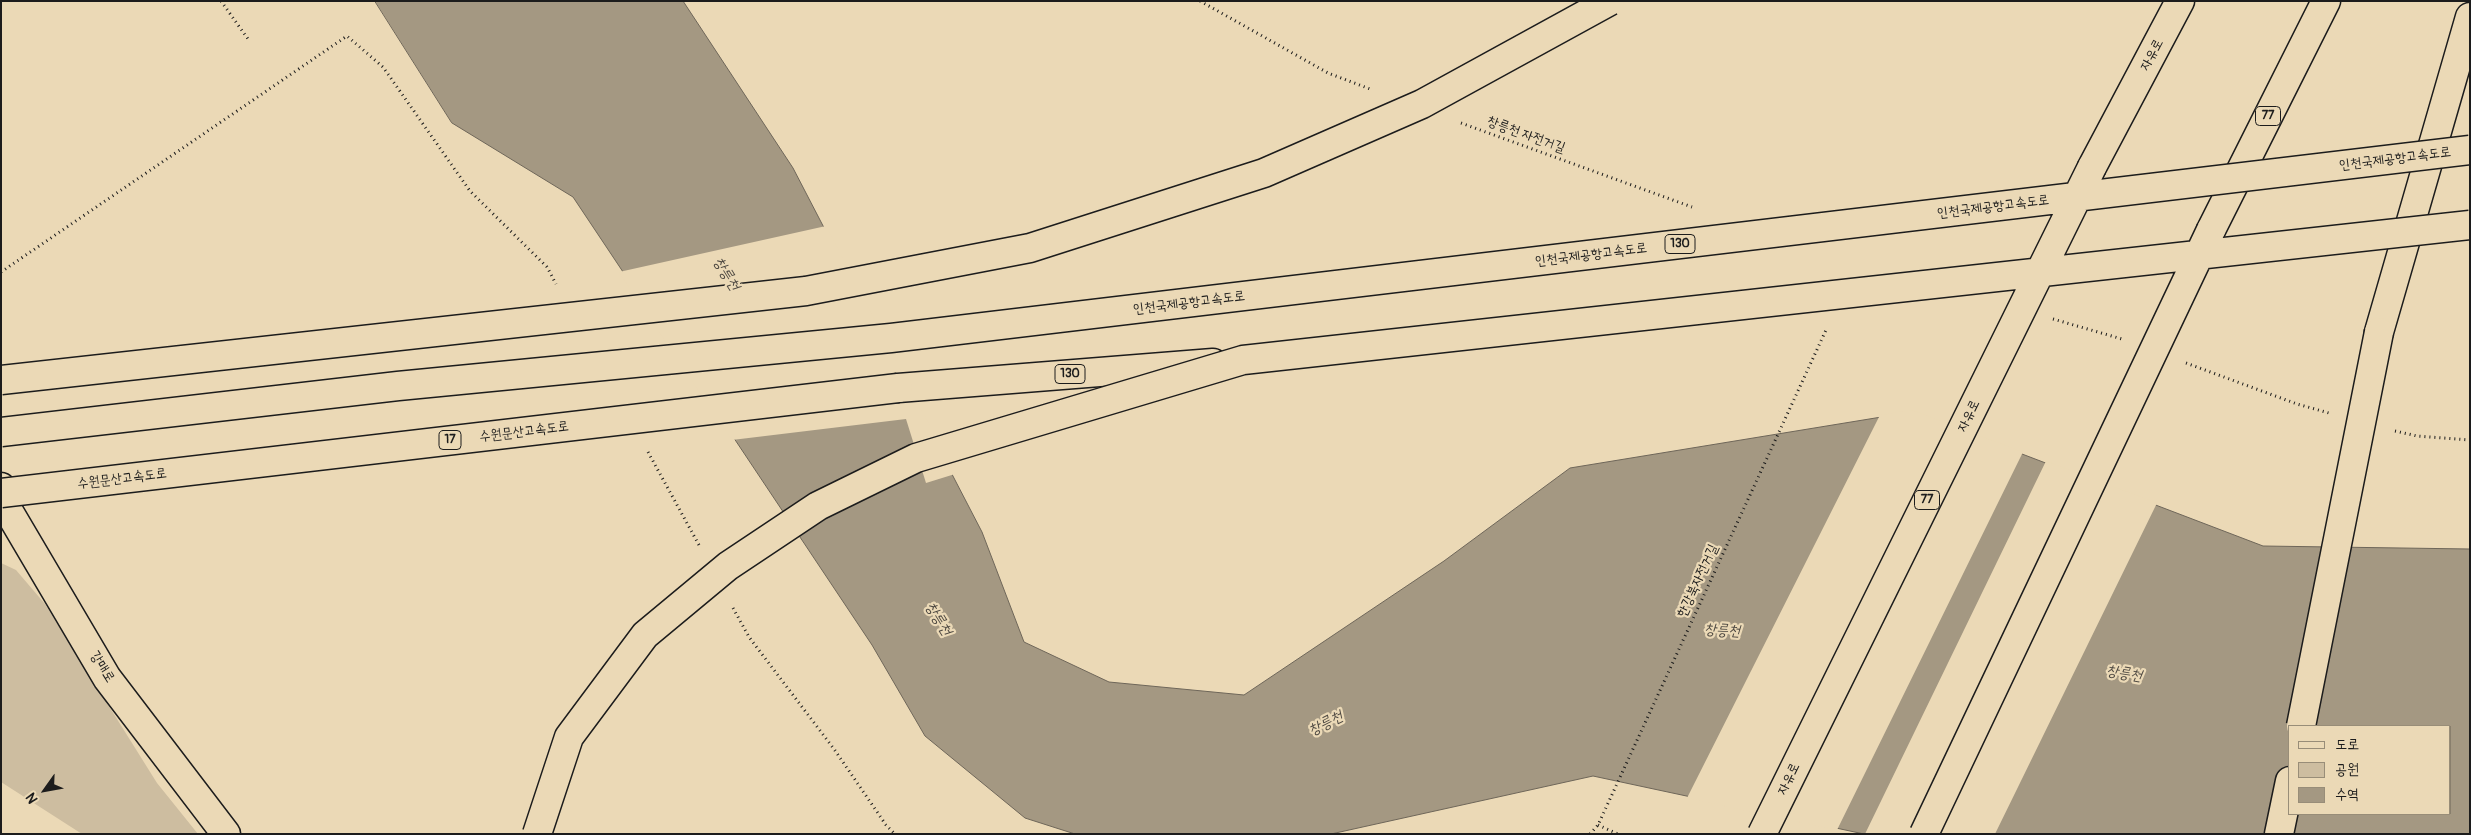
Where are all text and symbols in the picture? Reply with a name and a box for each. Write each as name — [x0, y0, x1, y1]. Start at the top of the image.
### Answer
street label: 자유로 — [2137, 36, 2167, 74]
road number: 77 — [2256, 106, 2280, 125]
street label: 창릉천 자전거길 — [1485, 113, 1567, 157]
street label: 인천국제공항고속도로 — [2338, 144, 2452, 174]
street label: 인천국제공항고속도로 — [1936, 192, 2050, 222]
road number: 130 — [1665, 234, 1695, 253]
street label: 인천국제공항고속도로 — [1534, 240, 1648, 270]
water label: 창릉천 — [709, 254, 743, 294]
street label: 인천국제공항고속도로 — [1132, 288, 1246, 318]
road number: 130 — [1055, 364, 1085, 384]
street label: 자유로 — [1954, 397, 1984, 435]
street label: 수원문산고속도로 — [478, 418, 570, 446]
road number: 17 — [439, 430, 461, 450]
street label: 수원문산고속도로 — [76, 465, 168, 493]
road number: 77 — [1914, 490, 1940, 510]
street label: 한강북자전거길 — [1674, 542, 1722, 620]
water label: 창릉천 — [921, 599, 955, 639]
water label: 창릉천 — [1703, 621, 1741, 641]
street label: 강매로 — [86, 648, 118, 686]
water label: 창릉천 — [2105, 662, 2143, 686]
water label: 창릉천 — [1306, 708, 1346, 740]
legend — [2288, 725, 2451, 815]
text: 도로 — [2335, 735, 2359, 754]
street label: 자유로 — [1774, 760, 1804, 798]
text: 공원 — [2335, 760, 2359, 779]
north arrow — [20, 765, 70, 815]
text: 수역 — [2335, 785, 2359, 804]
text: N — [22, 790, 42, 807]

